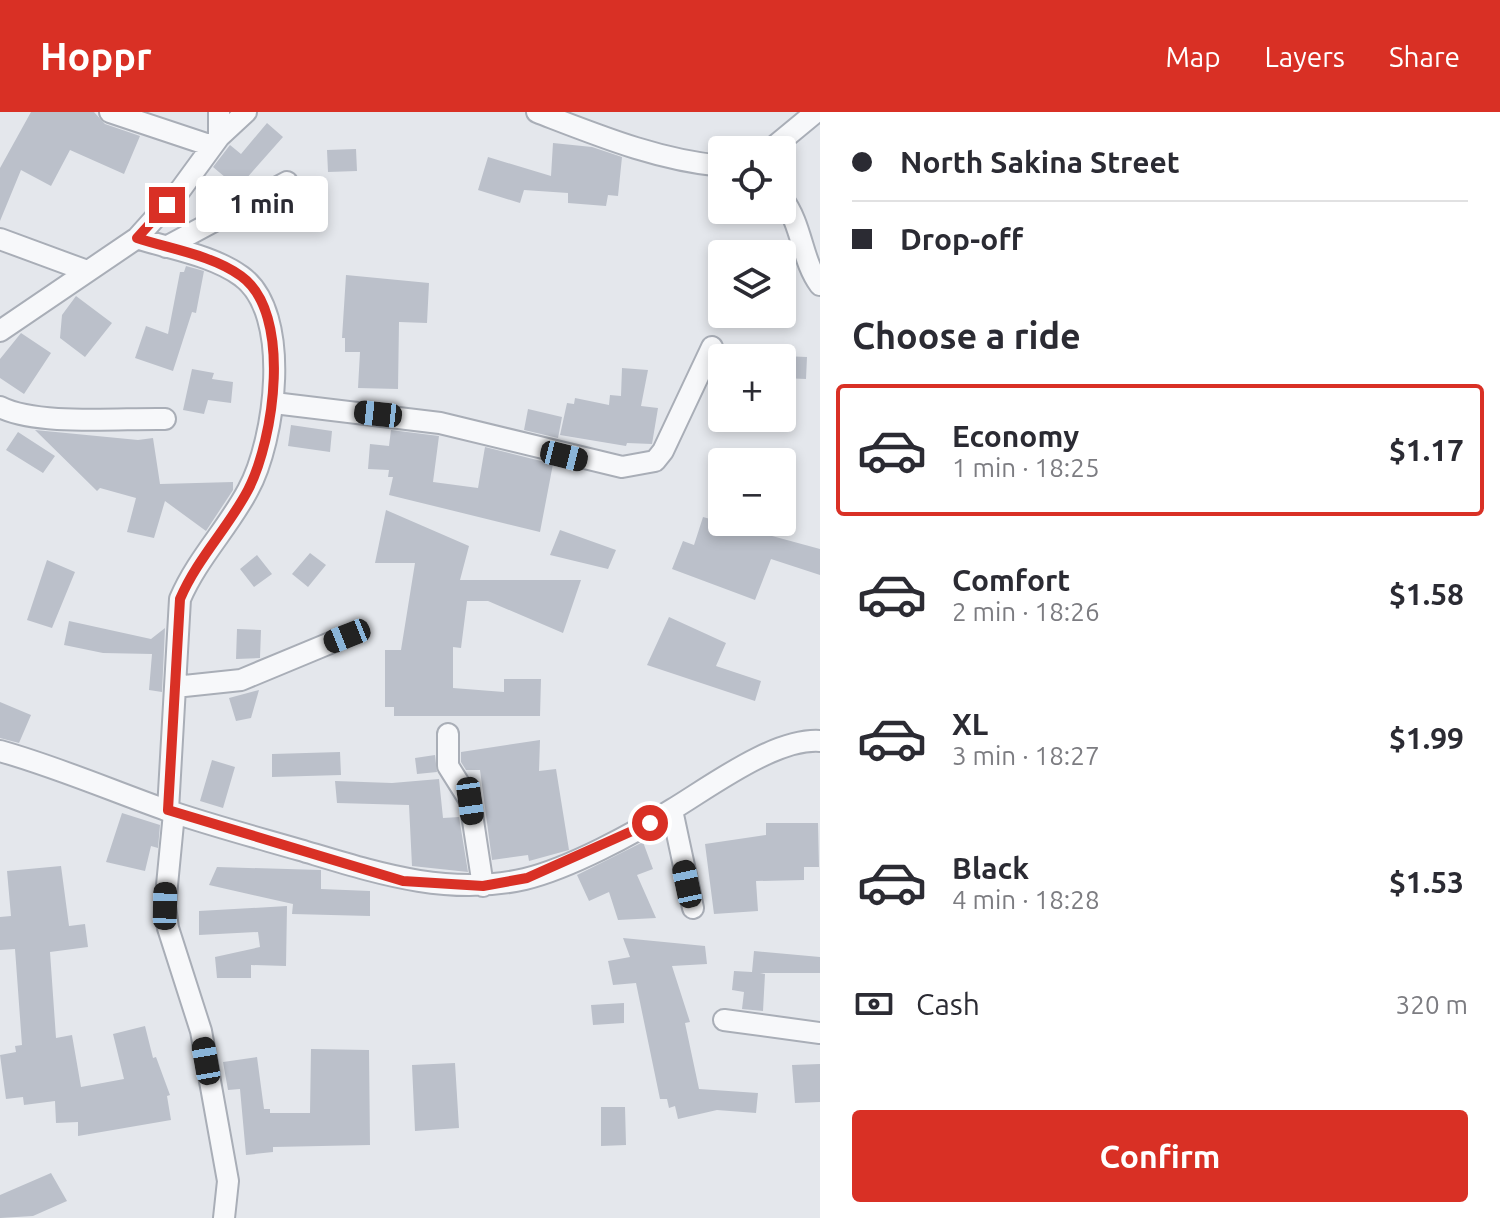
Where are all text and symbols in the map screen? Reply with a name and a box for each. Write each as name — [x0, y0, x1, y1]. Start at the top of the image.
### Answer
text: Hoppr — [40, 35, 152, 77]
text: Map — [1165, 41, 1221, 72]
text: Layers — [1265, 41, 1345, 72]
text: Share — [1389, 41, 1460, 72]
map controls — [708, 136, 796, 536]
button: locate — [708, 136, 796, 224]
text: North Sakina Street — [900, 145, 1180, 179]
callout: 1 min — [195, 177, 327, 233]
route end — [149, 187, 185, 223]
text: 1 min — [229, 189, 295, 218]
text: Drop-off — [900, 222, 1023, 256]
button: layers — [708, 240, 796, 328]
text: Choose a ride — [852, 315, 1081, 356]
button: + — [708, 344, 796, 432]
car — [353, 400, 403, 428]
icon: car — [856, 414, 928, 486]
text: Economy — [952, 419, 1079, 453]
text: $1.17 — [1389, 433, 1464, 467]
car — [538, 439, 590, 473]
button: − — [708, 448, 796, 536]
text: 1 min · 18:25 — [952, 453, 1100, 482]
icon: car — [856, 558, 928, 630]
text: Comfort — [952, 563, 1070, 597]
text: $1.58 — [1389, 577, 1464, 611]
text: 2 min · 18:26 — [952, 597, 1100, 626]
car — [320, 616, 374, 656]
icon: car — [856, 702, 928, 774]
text: XL — [952, 707, 988, 741]
text: $1.99 — [1389, 721, 1464, 755]
text: 3 min · 18:27 — [952, 741, 1100, 770]
car — [455, 776, 485, 826]
route start — [632, 805, 668, 841]
icon: car — [856, 846, 928, 918]
text: Black — [952, 851, 1029, 885]
car — [670, 858, 704, 910]
text: $1.53 — [1389, 865, 1464, 899]
car — [153, 882, 177, 930]
text: 4 min · 18:28 — [952, 885, 1100, 914]
icon: cash — [852, 982, 896, 1026]
text: Cash — [916, 987, 980, 1021]
text: 320 m — [1396, 990, 1468, 1019]
car — [190, 1035, 222, 1087]
button: Confirm — [852, 1110, 1468, 1202]

